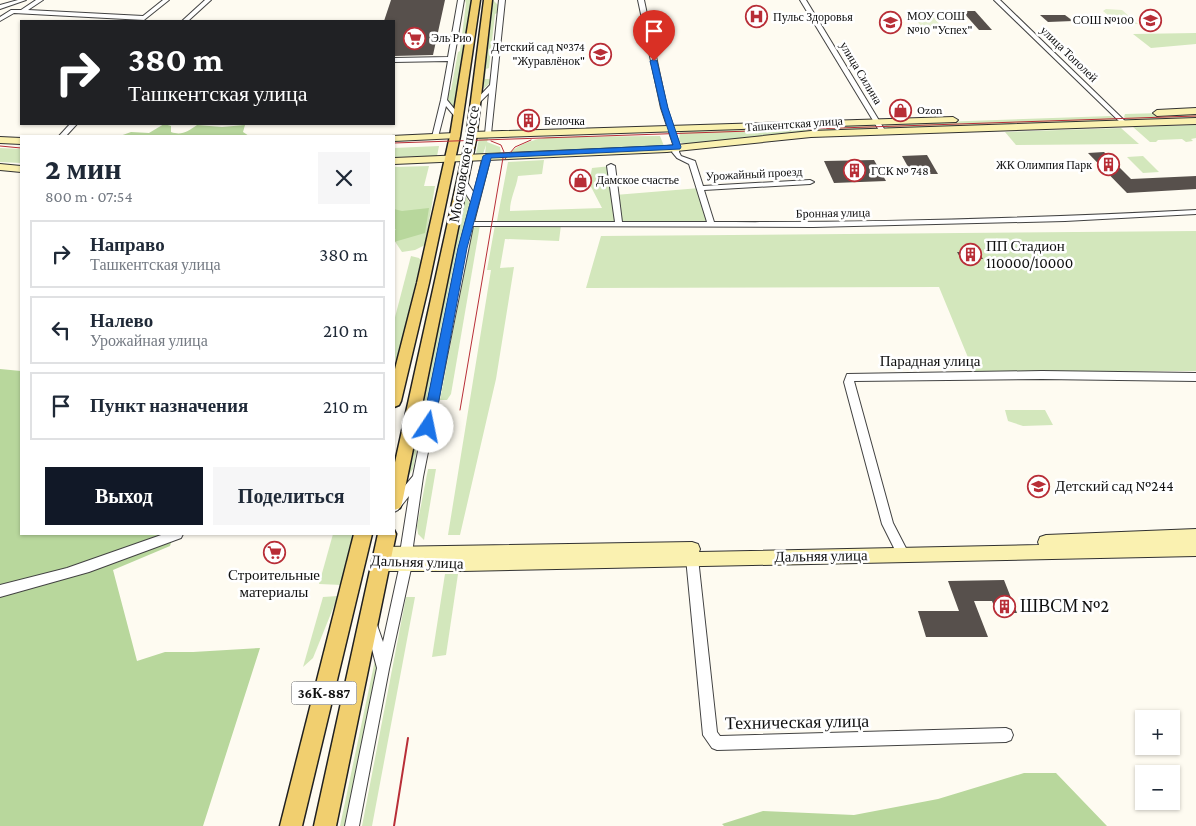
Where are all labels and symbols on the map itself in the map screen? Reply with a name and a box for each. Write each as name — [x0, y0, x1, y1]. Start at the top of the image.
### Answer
hospital icon: Пульс Здоровья — [745, 5, 769, 29]
school or university icon: СОШ №100 — [1138, 8, 1162, 32]
place label: МОУ СОШ №10 "Успех" — [907, 9, 972, 37]
pin — [633, 10, 675, 61]
place label: Пульс Здоровья — [773, 10, 853, 24]
school or university icon: МОУ СОШ №10 "Успех" — [879, 11, 903, 35]
place label: СОШ №100 — [1073, 13, 1134, 27]
street label: улица Тополей — [1037, 23, 1101, 85]
supermarket icon: Эль Рио — [403, 26, 427, 50]
place label: Эль Рио — [431, 31, 472, 45]
street label: улица Силина — [837, 39, 885, 107]
place label: Детский сад №374 "Журавлёнок" — [491, 40, 585, 68]
school or university icon: Детский сад №374 "Журавлёнок" — [589, 42, 613, 66]
shop icon: Ozon — [889, 98, 913, 122]
place label: Ozon — [917, 103, 943, 117]
street label: Московское шоссе — [446, 104, 482, 224]
building icon: Белочка — [516, 109, 540, 133]
place label: Белочка — [544, 114, 586, 128]
street label: Ташкентская улица — [745, 114, 844, 134]
building icon: ЖК Олимпия Парк — [1096, 153, 1120, 177]
place label: ЖК Олимпия Парк — [996, 158, 1092, 172]
building icon: ГСК № 748 — [843, 159, 867, 183]
street label: Урожайный проезд — [705, 164, 803, 184]
place label: ГСК № 748 — [871, 164, 929, 178]
shop icon: Дамское счастье — [568, 168, 592, 192]
place label: Дамское счастье — [596, 173, 679, 187]
street label: Бронная улица — [796, 205, 871, 221]
place label: ПП Стадион 110000/10000 — [986, 238, 1073, 271]
building icon: ПП Стадион 110000/10000 — [958, 243, 982, 267]
street label: Парадная улица — [880, 353, 981, 369]
position arrow — [401, 400, 453, 452]
school or university icon: Детский сад №244 — [1027, 474, 1051, 498]
place label: Детский сад №244 — [1055, 478, 1174, 494]
supermarket icon: Строительные материалы — [262, 540, 286, 564]
street label: Дальняя улица — [774, 547, 868, 565]
street label: Дальняя улица — [370, 552, 464, 572]
place label: Строительные материалы — [228, 567, 320, 600]
building icon: ШВСМ №2 — [992, 594, 1016, 618]
place label: ШВСМ №2 — [1020, 596, 1109, 616]
road number: 36К-887 — [292, 681, 356, 704]
street label: Техническая улица — [725, 711, 869, 733]

